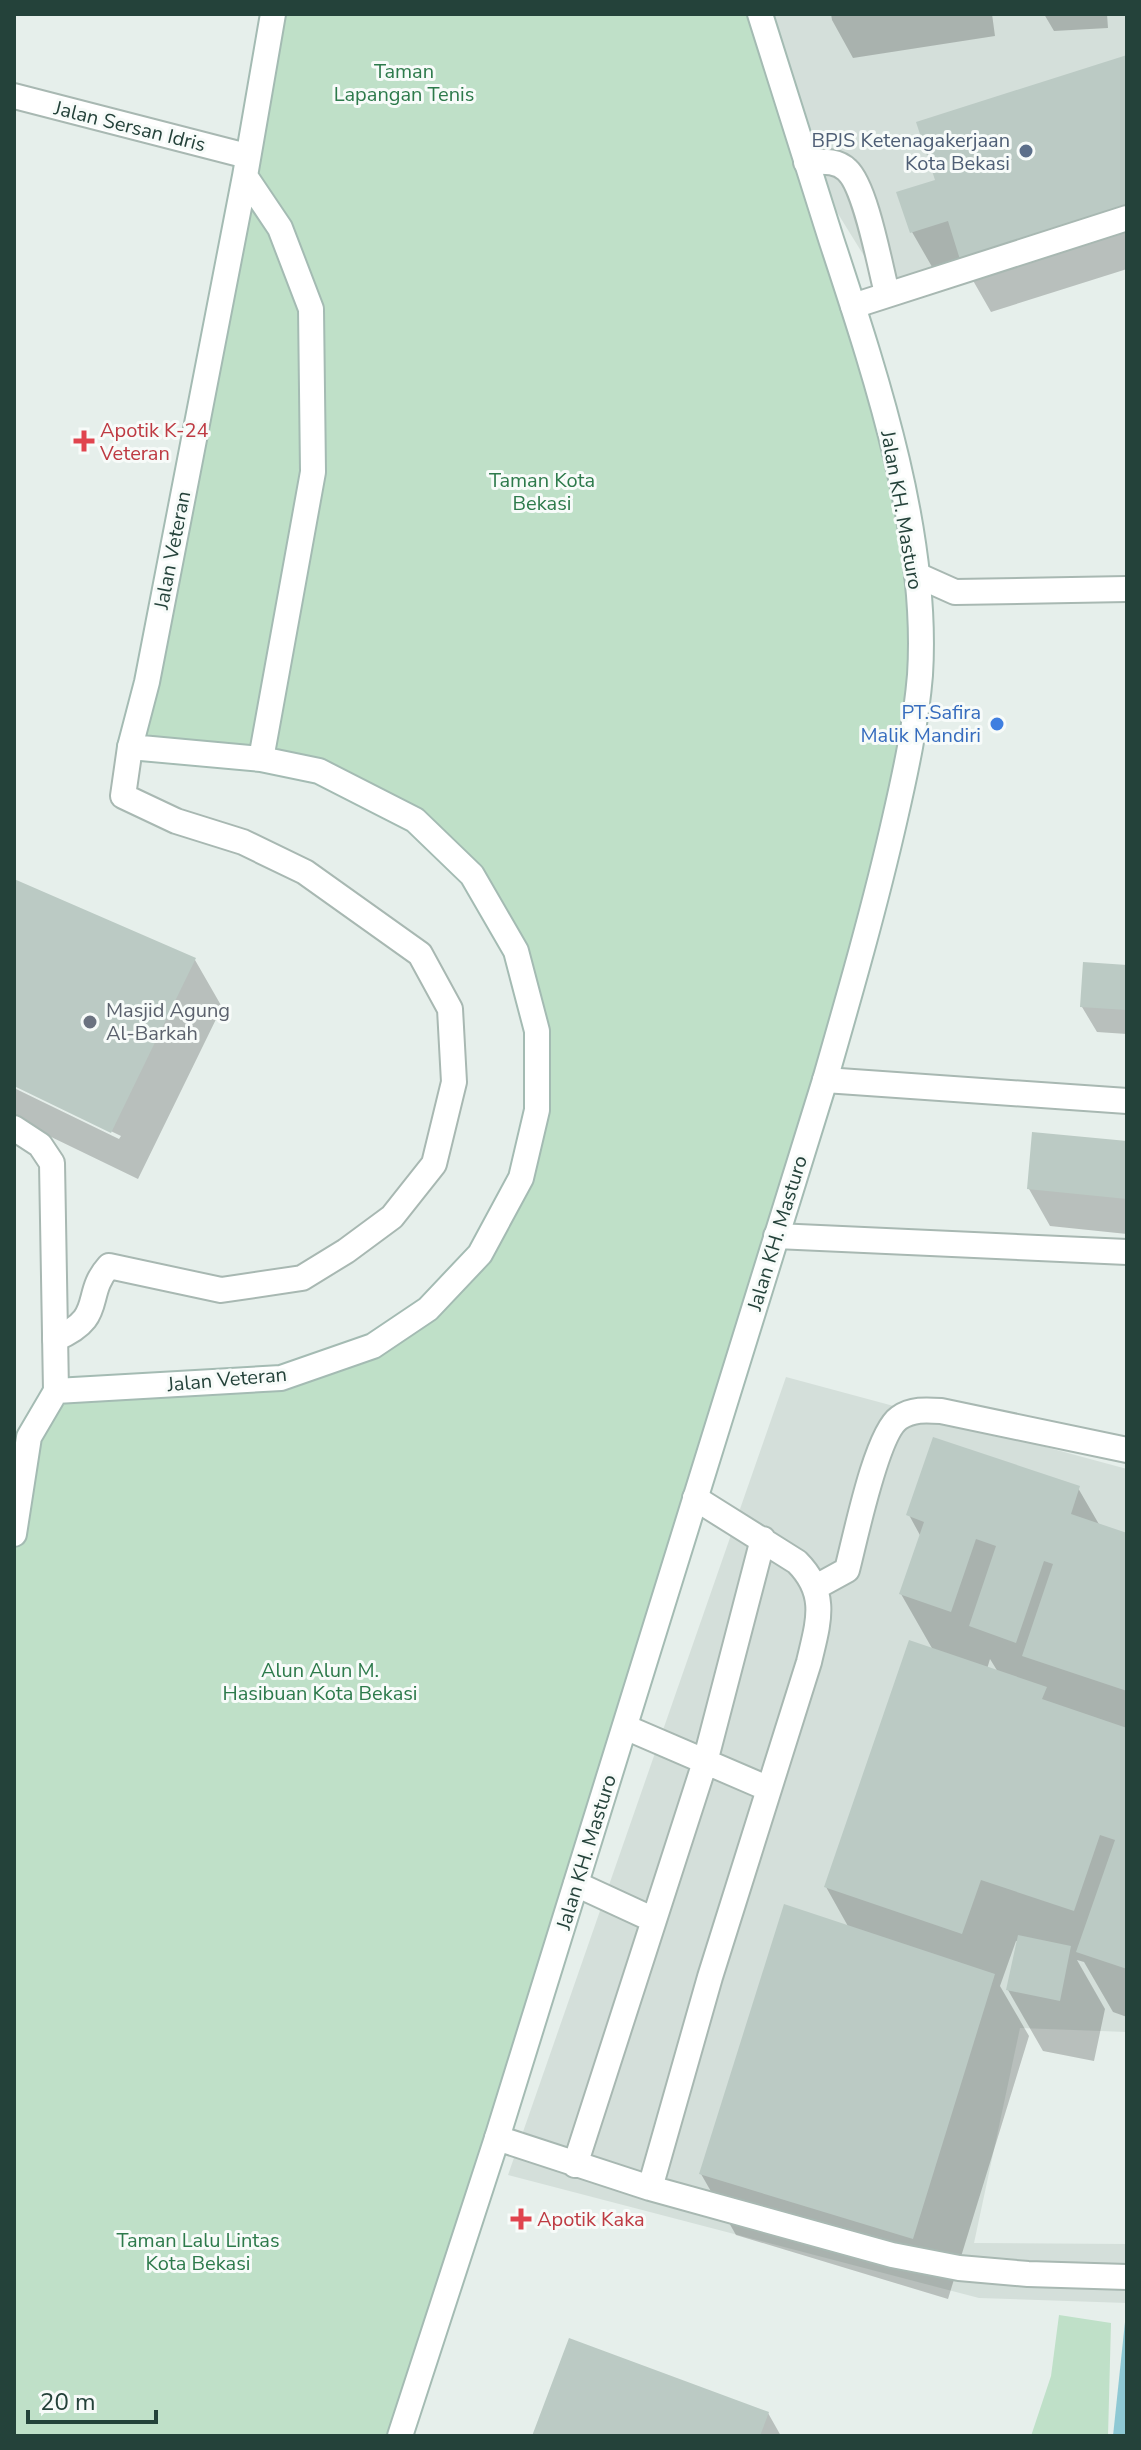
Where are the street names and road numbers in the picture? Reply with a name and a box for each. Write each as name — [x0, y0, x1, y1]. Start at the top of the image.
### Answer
street label: Jalan Sersan Idris — [50, 94, 208, 158]
street label: Jalan KH. Masturo — [874, 427, 929, 592]
street label: Jalan Veteran — [148, 489, 197, 613]
street label: Jalan KH. Masturo — [741, 1152, 814, 1315]
street label: Jalan Veteran — [165, 1361, 288, 1398]
street label: Jalan KH. Masturo — [550, 1771, 623, 1934]

